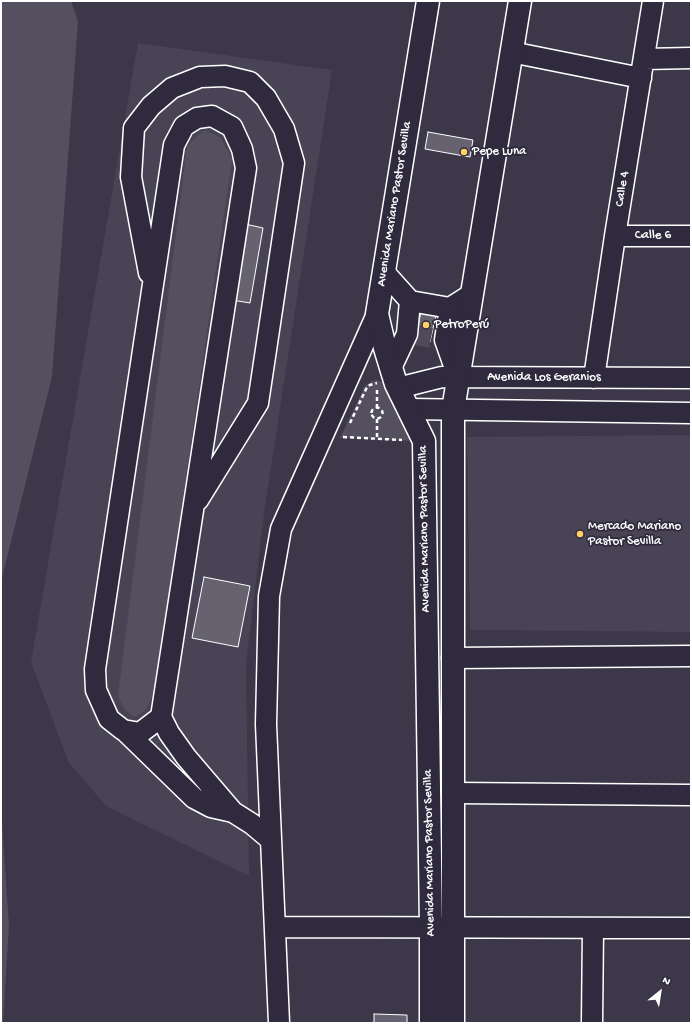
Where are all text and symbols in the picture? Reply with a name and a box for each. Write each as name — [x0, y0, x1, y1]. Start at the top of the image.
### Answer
street label: Avenida Mariano Pastor Sevilla — [374, 120, 416, 288]
place label: Pepe Luna — [472, 144, 526, 160]
marker: Pepe Luna — [459, 147, 469, 157]
street label: Calle 4 — [612, 170, 634, 208]
street label: Calle 6 — [635, 228, 671, 244]
place label: PetroPerú — [434, 317, 489, 333]
marker: PetroPerú — [421, 320, 431, 330]
street label: Avenida Los Geranios — [487, 370, 601, 386]
street label: Avenida Mariano Pastor Sevilla — [416, 445, 434, 613]
place label: Mercado Mariano Pastor Sevilla — [588, 519, 681, 550]
marker: Mercado Mariano Pastor Sevilla — [575, 529, 585, 539]
street label: Avenida Mariano Pastor Sevilla — [421, 769, 439, 937]
north arrow — [640, 972, 680, 1012]
text: N — [660, 975, 672, 989]

